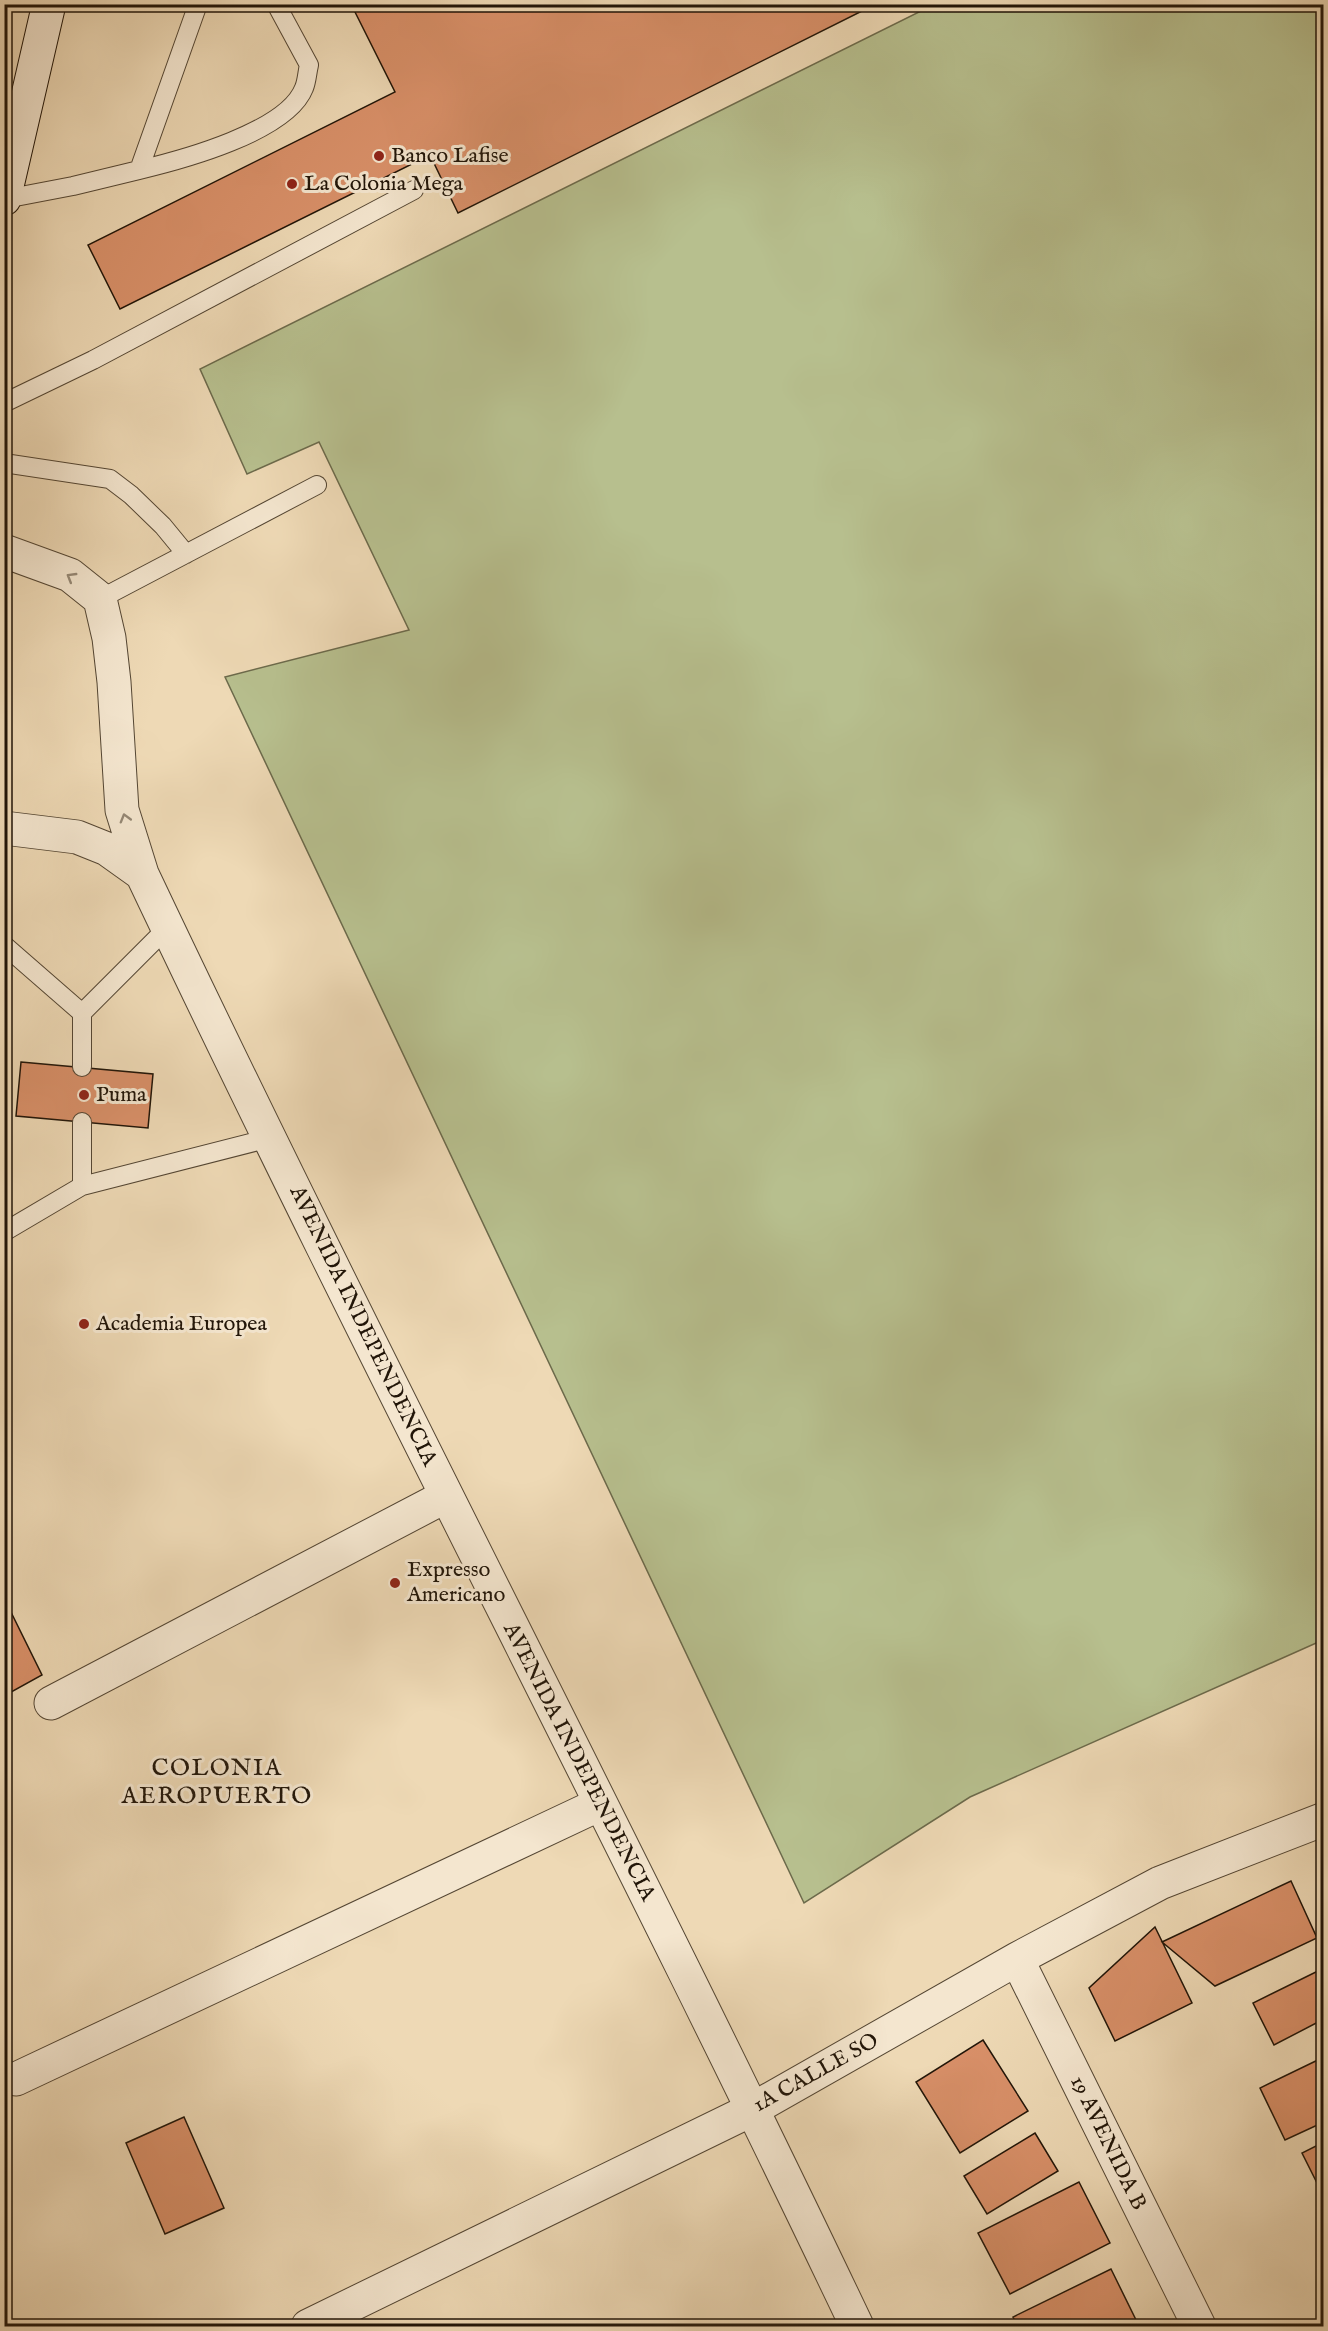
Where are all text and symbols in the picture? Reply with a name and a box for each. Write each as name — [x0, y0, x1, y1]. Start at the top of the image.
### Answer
place label: Banco Lafise — [391, 142, 509, 170]
marker: Banco Lafise — [372, 149, 386, 163]
place label: La Colonia Mega — [304, 170, 464, 198]
marker: La Colonia Mega — [285, 177, 299, 191]
one-way arrow — [67, 573, 77, 584]
one-way arrow — [120, 813, 132, 824]
place label: Puma — [96, 1081, 147, 1109]
marker: Puma — [77, 1088, 91, 1102]
street label: AVENIDA INDEPENDENCIA — [282, 1180, 444, 1472]
place label: Academia Europea — [95, 1310, 267, 1338]
marker: Academia Europea — [77, 1317, 91, 1331]
place label: Expresso Americano — [406, 1556, 505, 1609]
marker: Expresso Americano — [388, 1576, 402, 1590]
street label: AVENIDA INDEPENDENCIA — [496, 1617, 662, 1907]
district label: COLONIA AEROPUERTO — [120, 1753, 313, 1812]
street label: 1A CALLE SO — [748, 2027, 884, 2119]
street label: 19 AVENIDA B — [1063, 2071, 1153, 2215]

